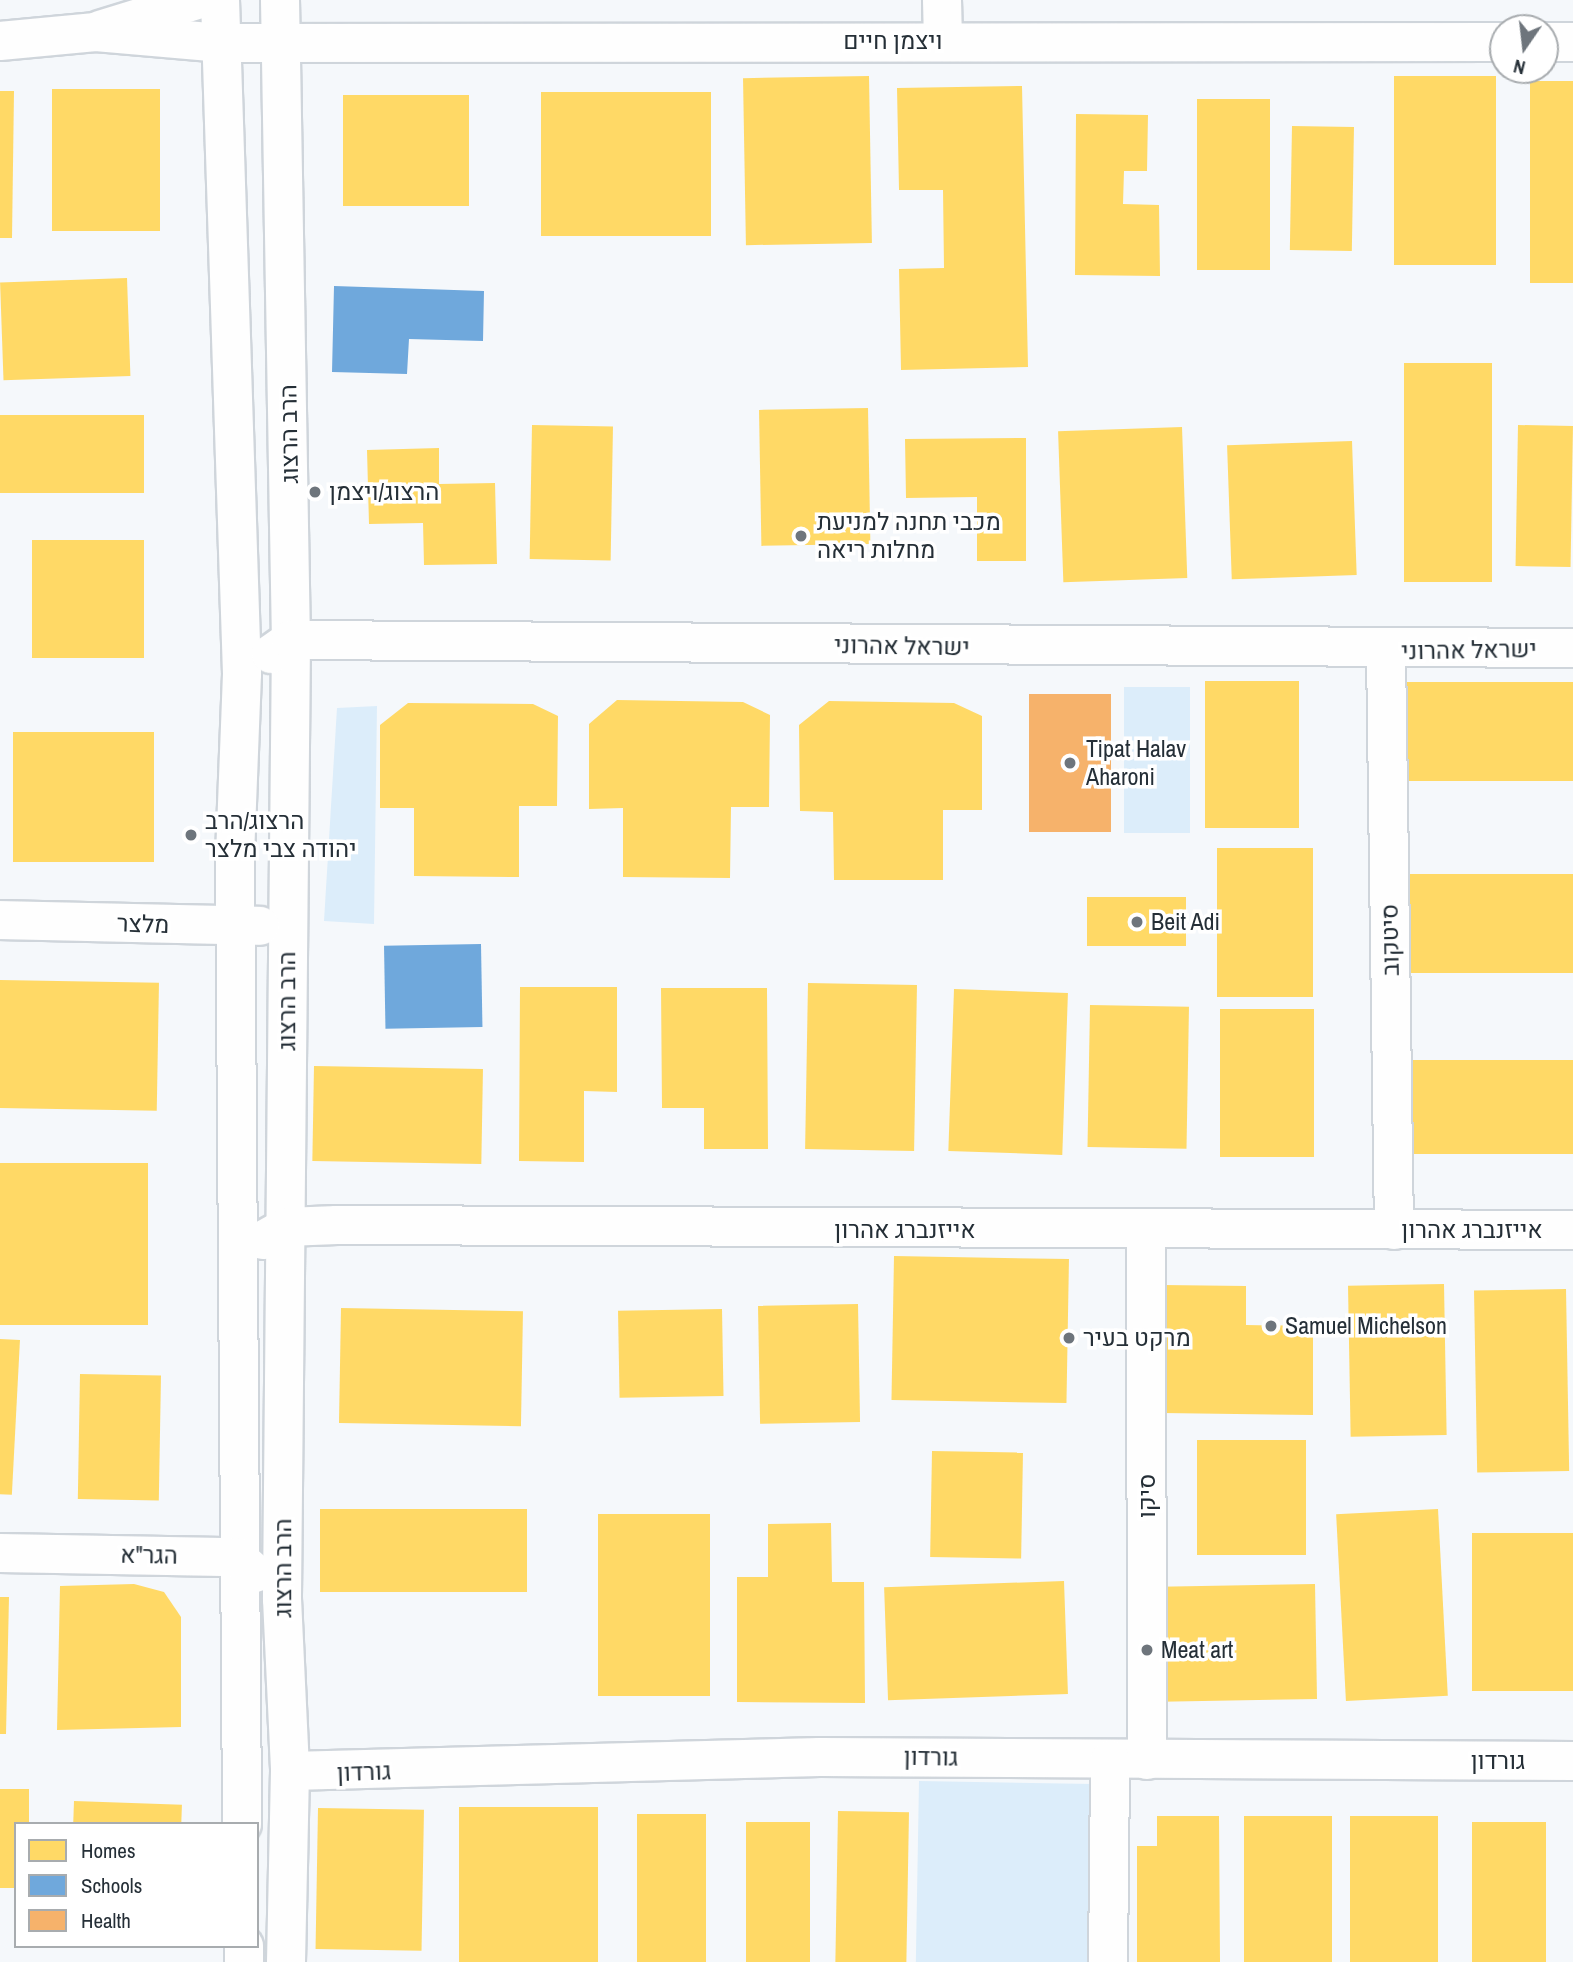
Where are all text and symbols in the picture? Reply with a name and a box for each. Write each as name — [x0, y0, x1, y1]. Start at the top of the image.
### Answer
north arrow — [1489, 14, 1559, 84]
street label: ויצמן חיים — [843, 27, 943, 55]
text: N — [1511, 53, 1528, 81]
street label: הרב הרצוג — [274, 384, 304, 484]
place label: הרצוג/ויצמן — [329, 478, 439, 506]
marker: הרצוג/ויצמן — [307, 484, 323, 500]
place label: מכבי תחנה למניעת מחלות ריאה — [817, 508, 1001, 564]
marker: מכבי תחנה למניעת מחלות ריאה — [791, 526, 811, 546]
street label: ישראל אהרוני — [834, 630, 970, 662]
street label: ישראל אהרוני — [1401, 634, 1537, 666]
place label: Tipat Halav Aharoni — [1086, 735, 1186, 791]
marker: Tipat Halav Aharoni — [1060, 753, 1080, 773]
place label: הרצוג/הרב יהודה צבי מלצר — [205, 807, 356, 863]
marker: הרצוג/הרב יהודה צבי מלצר — [183, 827, 199, 843]
street label: סיטקוב — [1375, 904, 1405, 976]
place label: Beit Adi — [1151, 908, 1221, 936]
street label: מלצר — [116, 909, 170, 939]
marker: Beit Adi — [1129, 914, 1145, 930]
street label: הרב הרצוג — [273, 951, 301, 1051]
street label: אייזנברג אהרון — [834, 1216, 976, 1244]
street label: אייזנברג אהרון — [1401, 1216, 1543, 1244]
place label: Samuel Michelson — [1285, 1312, 1447, 1340]
marker: Samuel Michelson — [1263, 1318, 1279, 1334]
place label: מרקט בעיר — [1083, 1324, 1191, 1352]
marker: מרקט בעיר — [1061, 1330, 1077, 1346]
street label: סיקו — [1133, 1474, 1161, 1518]
street label: הרב הרצוג — [269, 1518, 297, 1618]
street label: הגר"א — [120, 1540, 178, 1570]
place label: Meat art — [1161, 1636, 1233, 1664]
marker: Meat art — [1139, 1642, 1155, 1658]
street label: גורדון — [903, 1742, 959, 1772]
street label: גורדון — [1471, 1747, 1525, 1775]
street label: גורדון — [336, 1757, 392, 1787]
legend — [14, 1822, 259, 1948]
text: Homes — [81, 1836, 136, 1865]
text: Schools — [81, 1871, 142, 1900]
text: Health — [81, 1906, 131, 1935]

